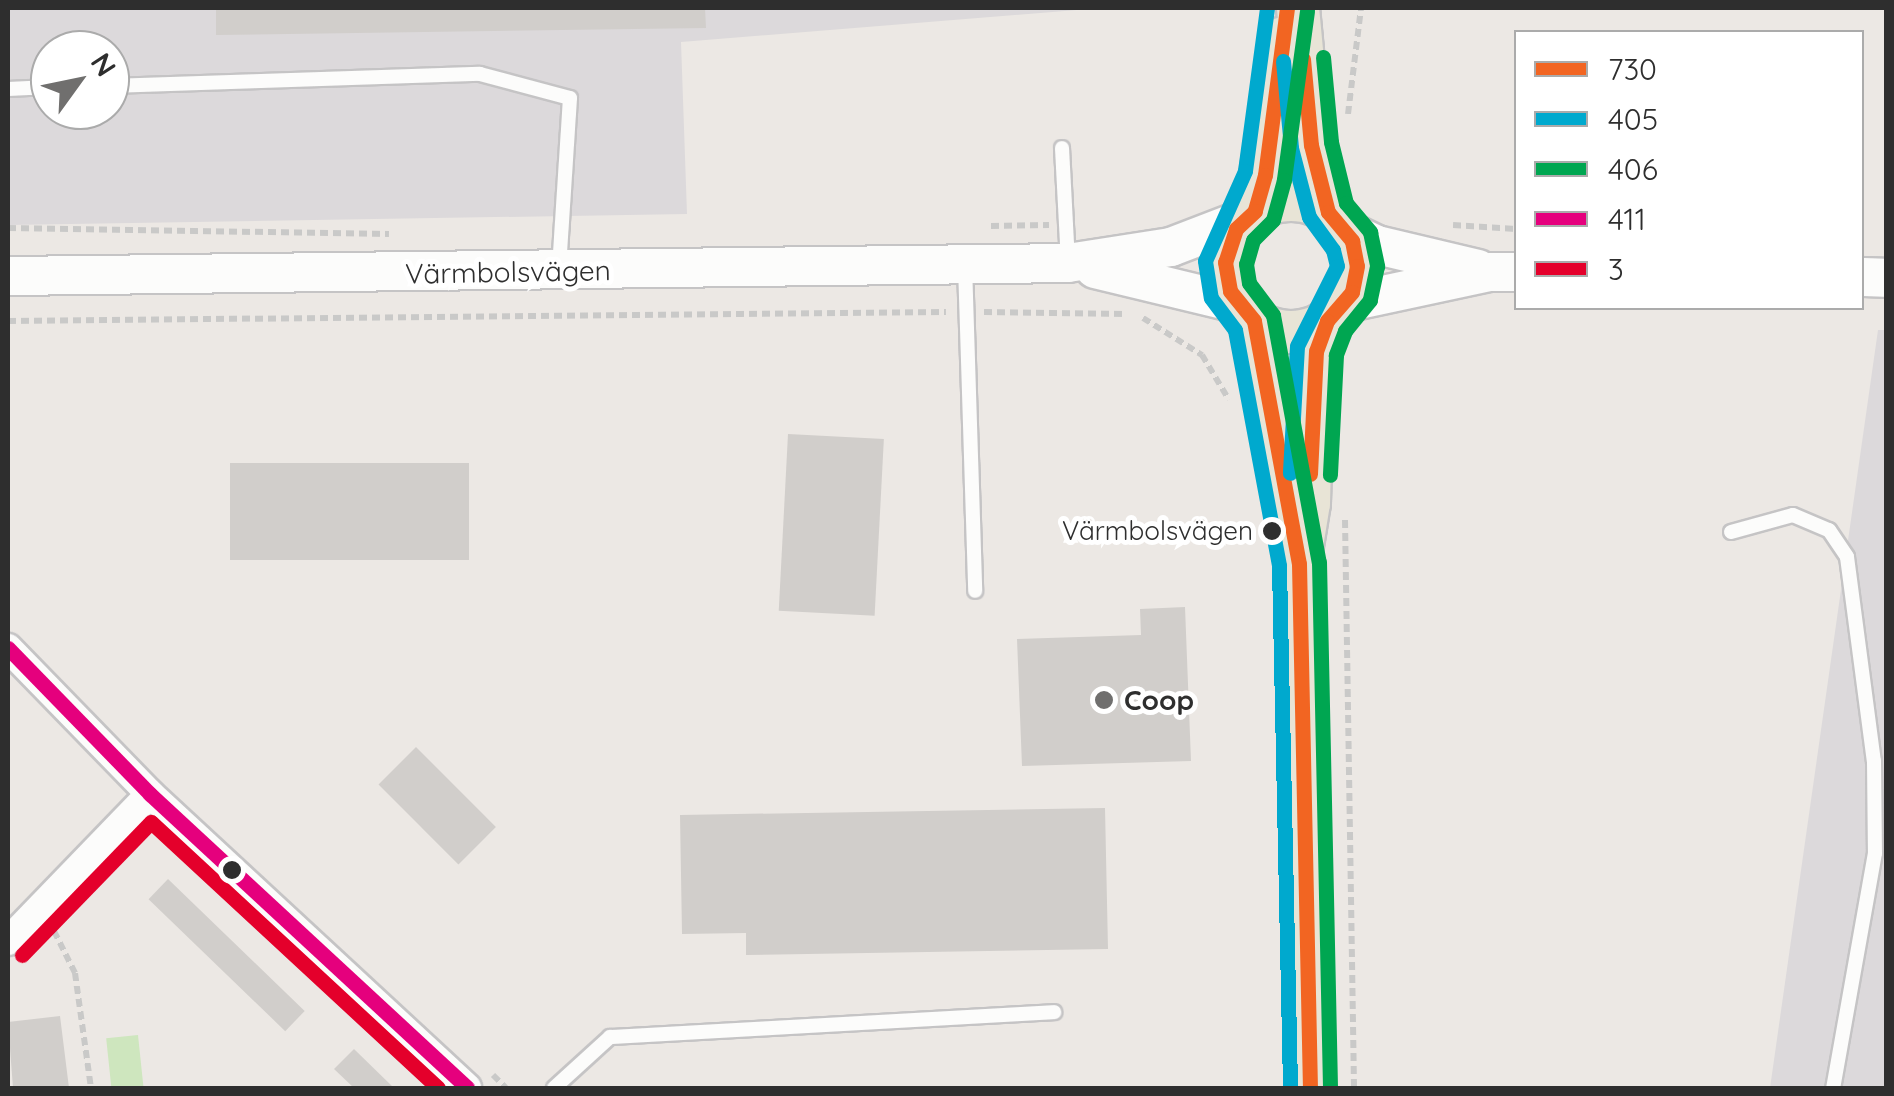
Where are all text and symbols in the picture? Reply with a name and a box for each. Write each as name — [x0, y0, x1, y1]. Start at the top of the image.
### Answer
north arrow — [30, 30, 130, 130]
legend — [1514, 30, 1864, 310]
text: N — [84, 46, 124, 83]
text: 730 — [1608, 50, 1657, 88]
text: 405 — [1608, 100, 1658, 138]
text: 406 — [1608, 150, 1658, 188]
text: 411 — [1608, 200, 1646, 238]
text: 3 — [1608, 250, 1624, 288]
street label: Värmbolsvägen — [405, 253, 611, 291]
place label: Värmbolsvägen — [1062, 515, 1253, 547]
marker: Värmbolsvägen — [1262, 521, 1282, 541]
place label: Coop — [1124, 683, 1194, 717]
marker: Coop — [1093, 689, 1115, 711]
unlabelled marker — [222, 860, 242, 880]

